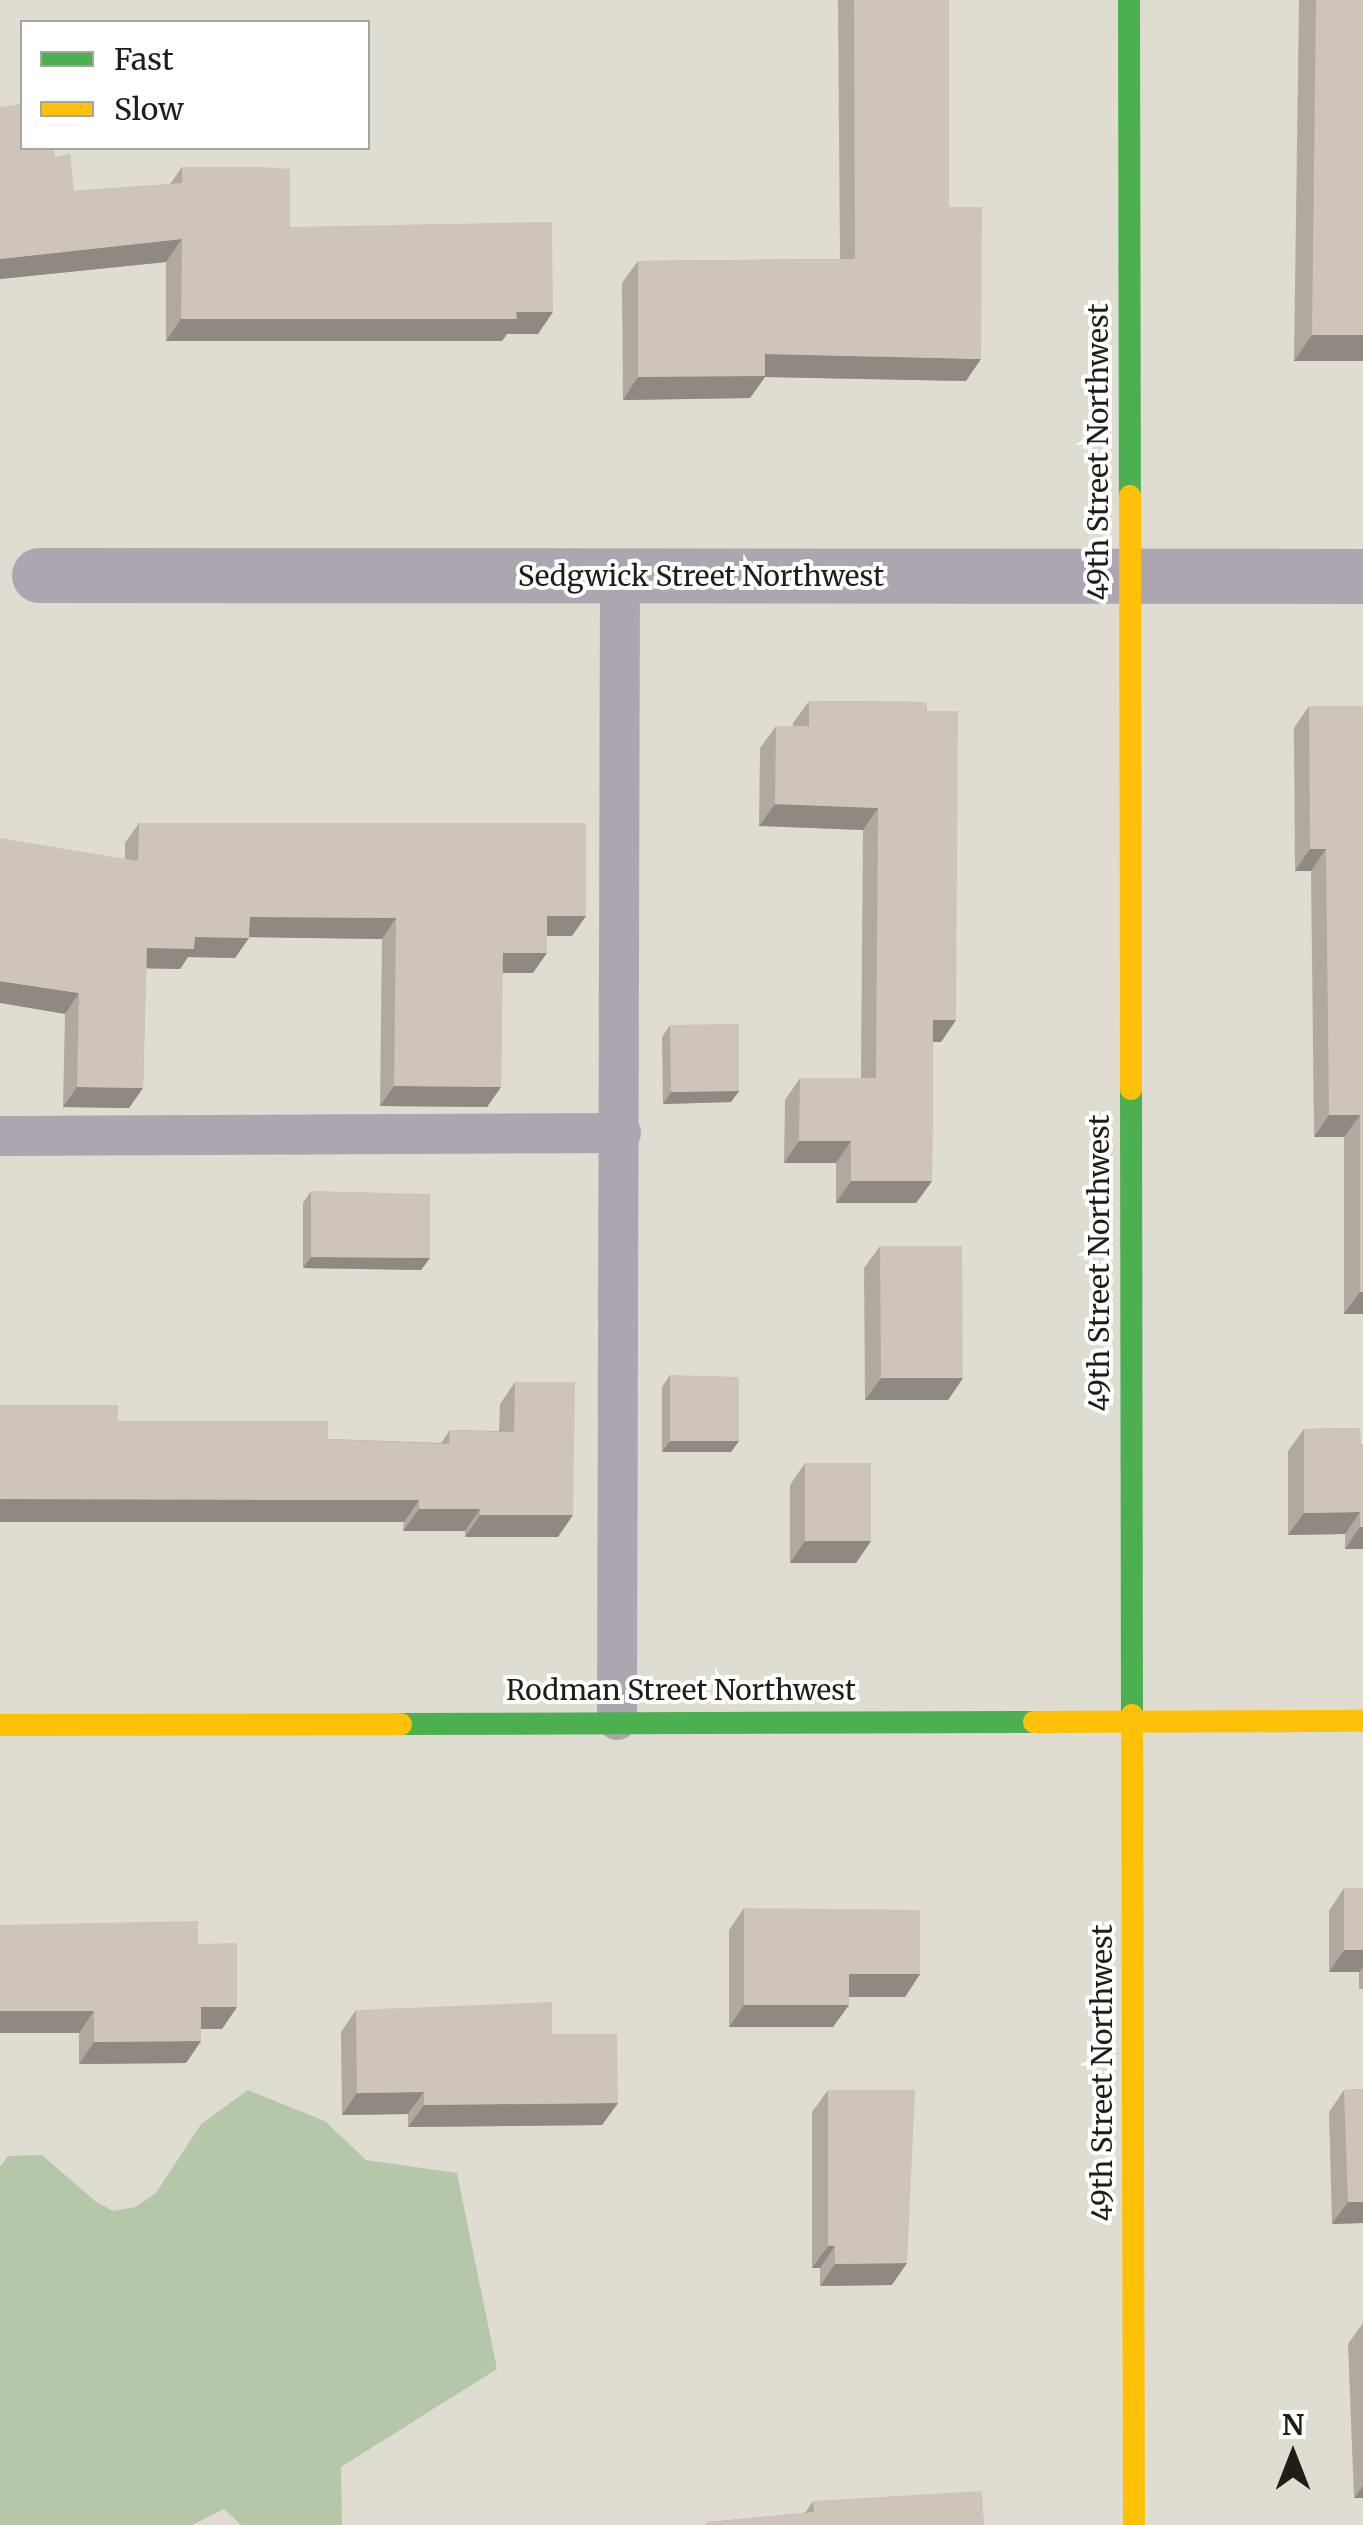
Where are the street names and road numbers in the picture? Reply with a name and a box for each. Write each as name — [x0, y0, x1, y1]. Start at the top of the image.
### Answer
street label: 49th Street Northwest — [1081, 303, 1115, 601]
street label: Sedgwick Street Northwest — [518, 559, 884, 593]
street label: 49th Street Northwest — [1082, 1114, 1116, 1412]
street label: Rodman Street Northwest — [506, 1673, 856, 1707]
street label: 49th Street Northwest — [1085, 1924, 1119, 2222]

